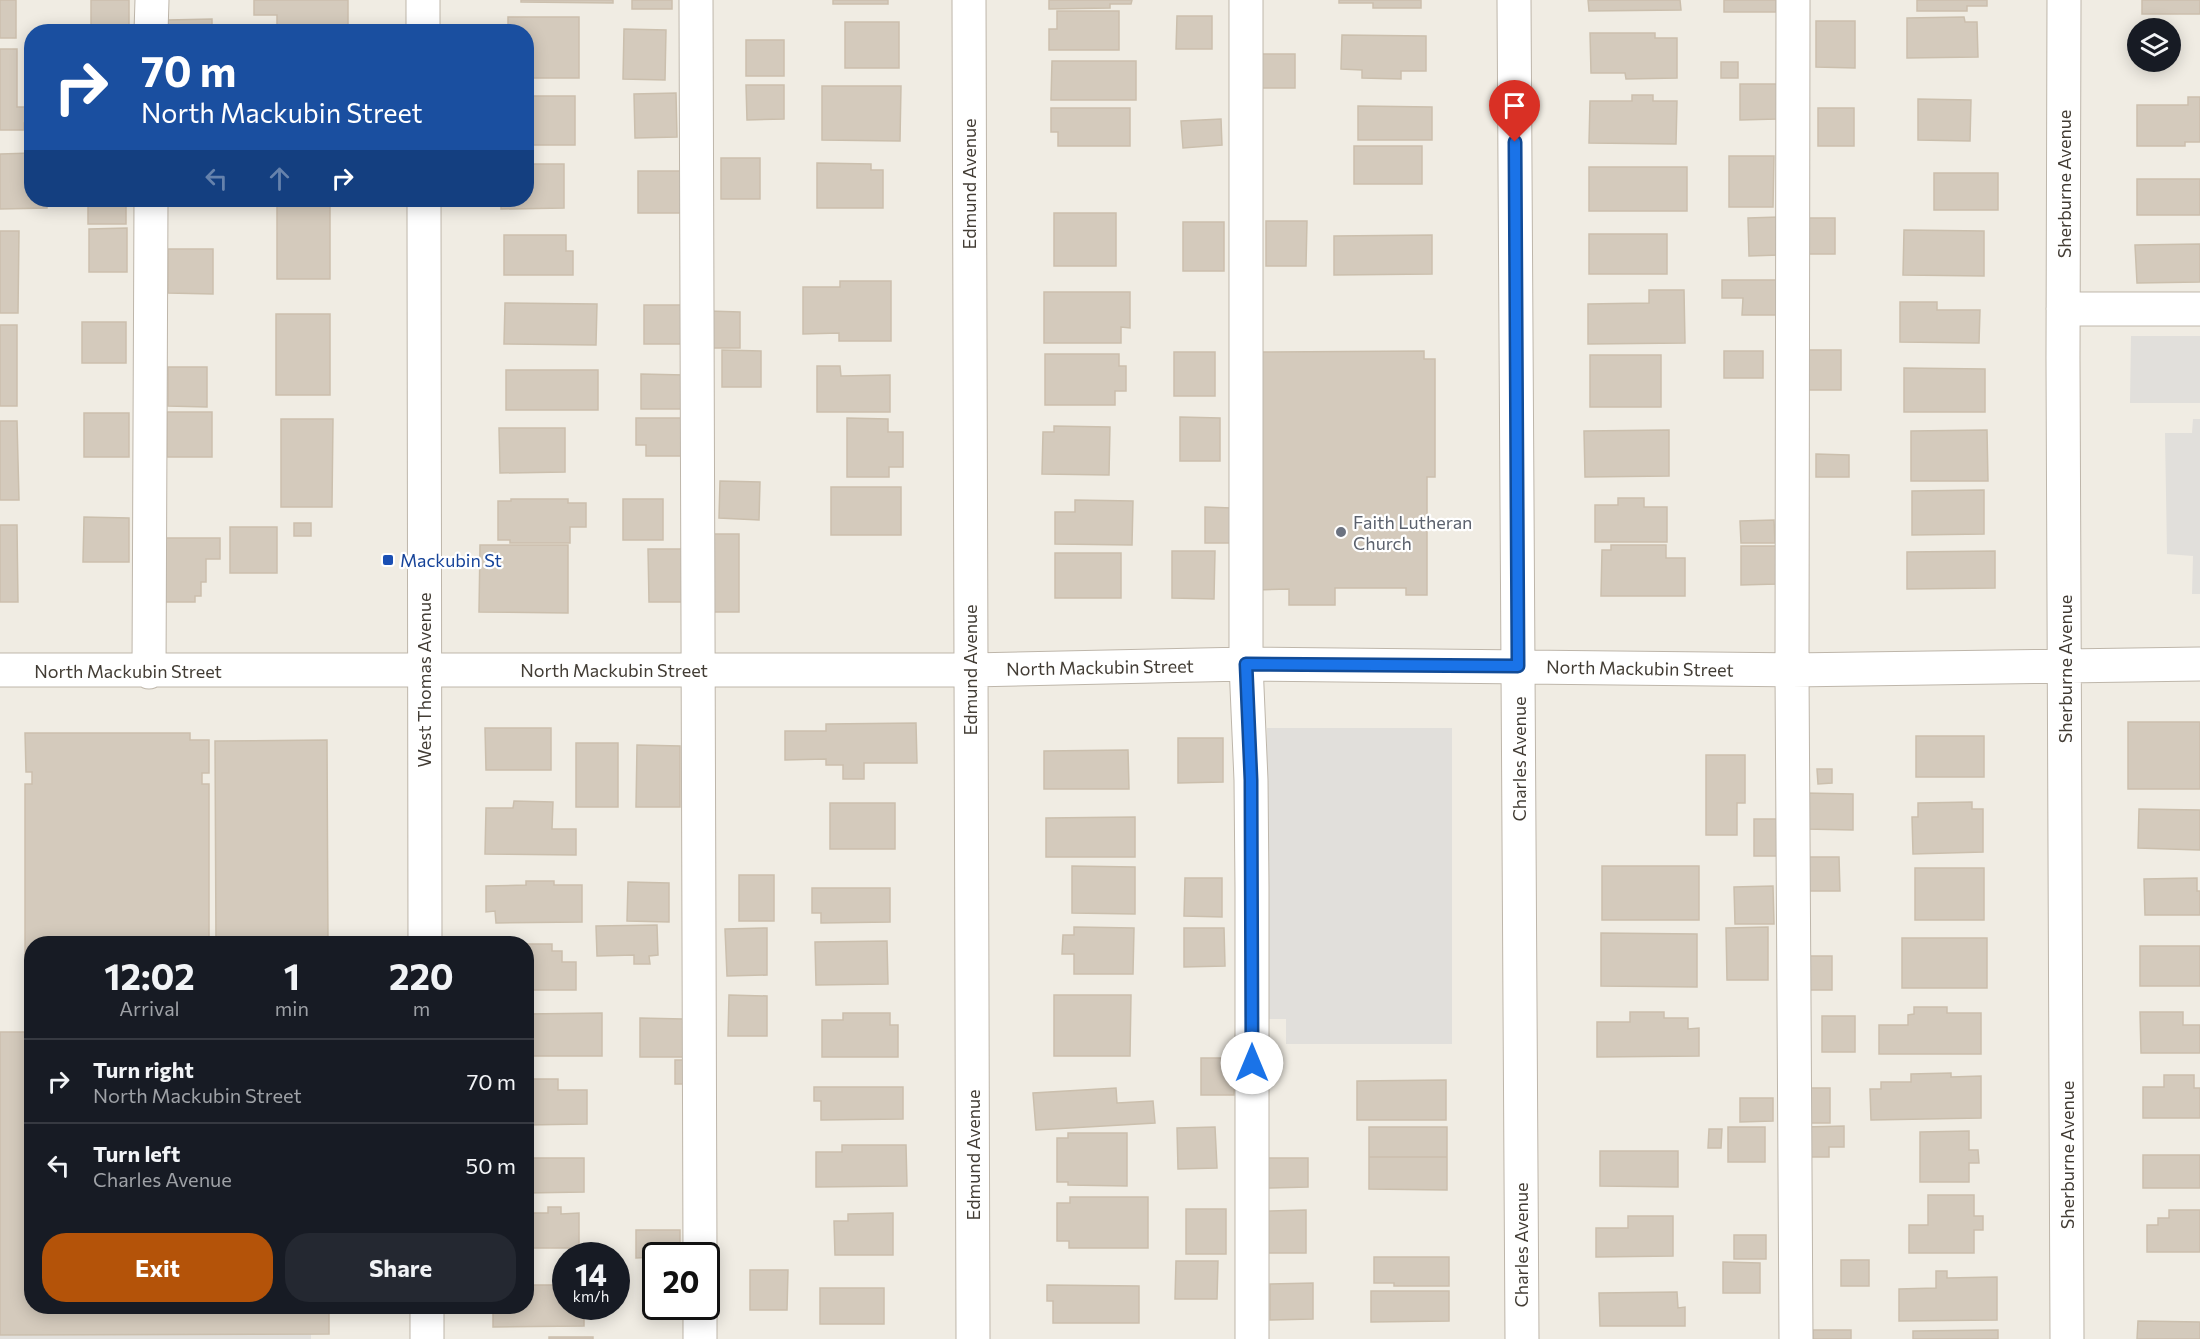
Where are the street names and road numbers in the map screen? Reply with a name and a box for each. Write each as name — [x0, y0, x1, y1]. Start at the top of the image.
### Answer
street label: Sherburne Avenue — [2053, 110, 2075, 258]
street label: Edmund Avenue — [958, 119, 980, 250]
street label: West Thomas Avenue — [413, 593, 435, 767]
street label: Sherburne Avenue — [2054, 595, 2076, 743]
street label: Edmund Avenue — [959, 605, 981, 736]
street label: North Mackubin Street — [1006, 654, 1194, 680]
street label: North Mackubin Street — [1546, 655, 1734, 681]
street label: North Mackubin Street — [520, 659, 708, 681]
street label: North Mackubin Street — [34, 660, 222, 682]
street label: Charles Avenue — [1508, 697, 1530, 821]
street label: Sherburne Avenue — [2056, 1081, 2078, 1229]
street label: Edmund Avenue — [962, 1090, 984, 1221]
street label: Charles Avenue — [1510, 1183, 1532, 1307]

